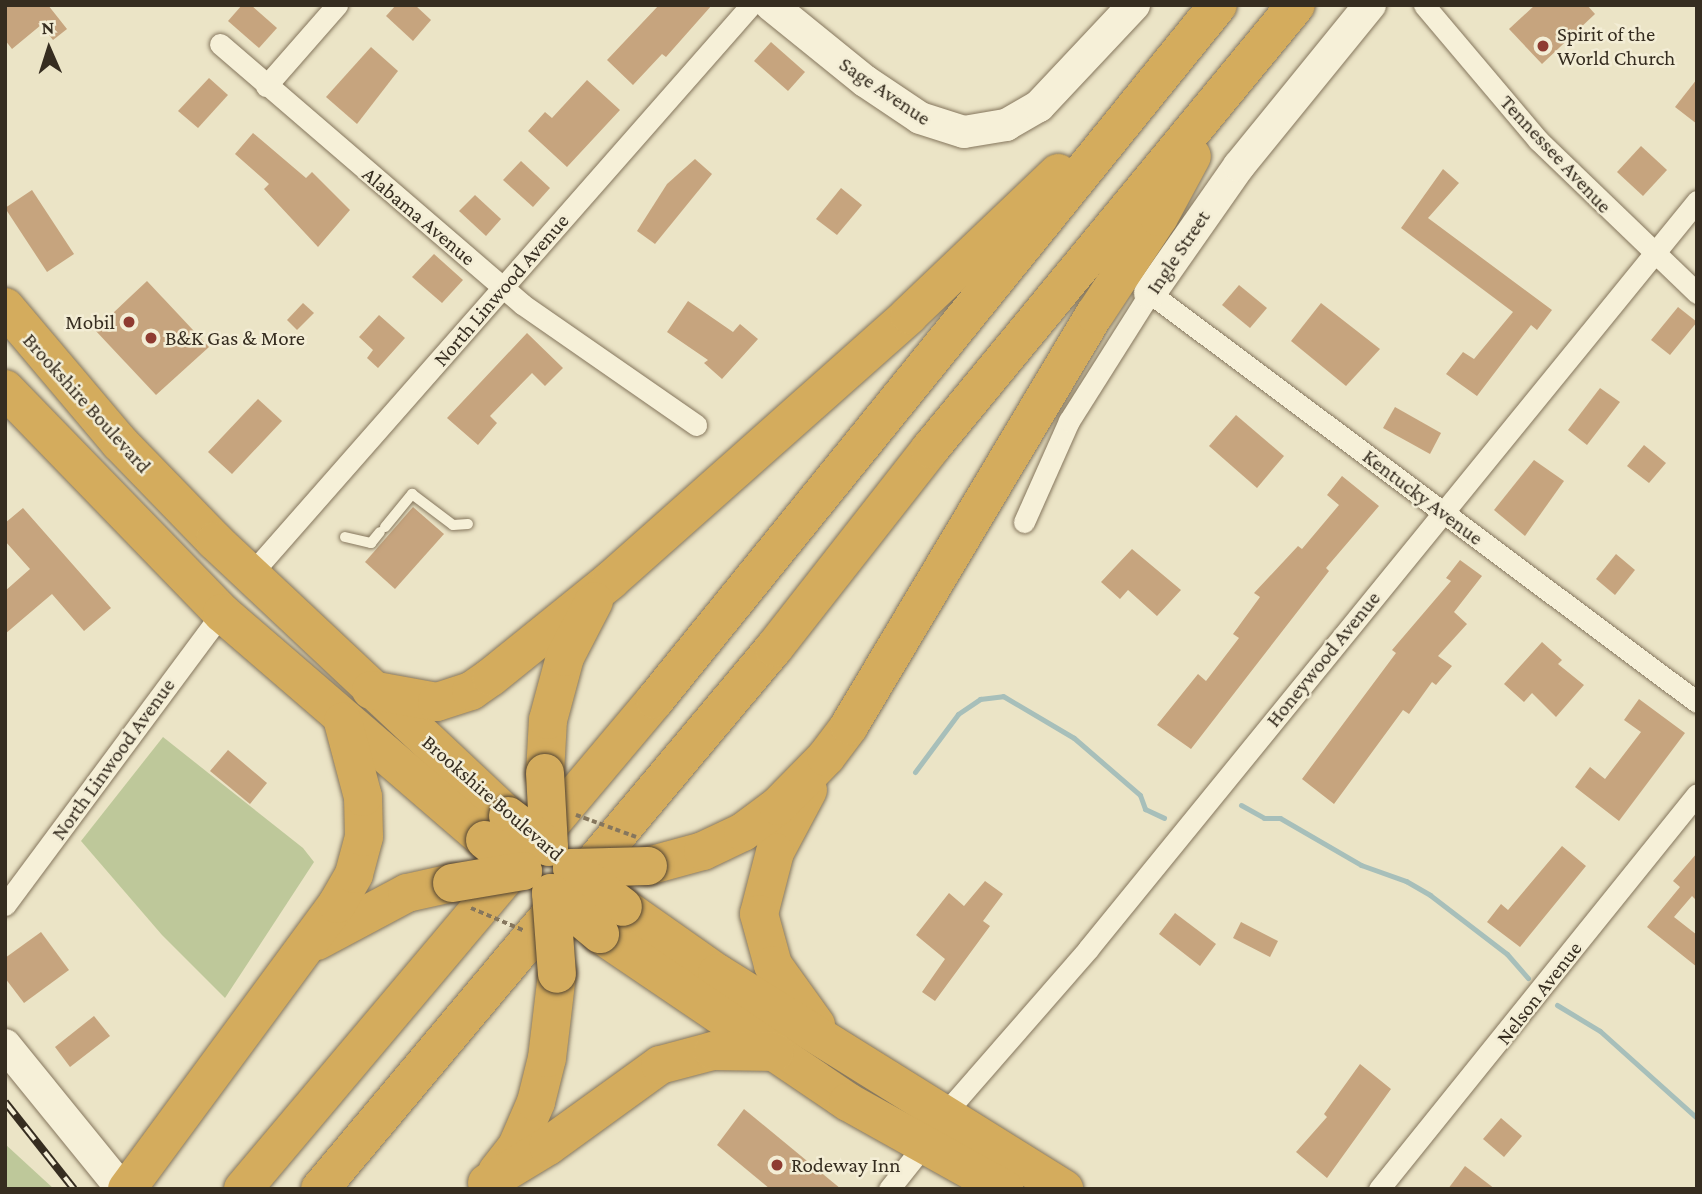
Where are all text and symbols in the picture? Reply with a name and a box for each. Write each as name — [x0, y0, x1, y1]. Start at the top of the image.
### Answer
north arrow — [14, 14, 84, 84]
text: N — [41, 17, 55, 38]
place label: Spirit of the World Church — [1557, 21, 1675, 71]
marker: Spirit of the World Church — [1535, 38, 1551, 54]
street label: Sage Avenue — [835, 51, 935, 131]
street label: Tennessee Avenue — [1495, 90, 1617, 218]
street label: Alabama Avenue — [357, 161, 481, 271]
street label: Ingle Street — [1141, 205, 1215, 299]
street label: North Linwood Avenue — [428, 209, 574, 371]
place label: Mobil — [65, 309, 115, 335]
marker: Mobil — [121, 314, 137, 330]
place label: B&K Gas & More — [165, 325, 305, 351]
street label: Brookshire Boulevard — [18, 328, 156, 478]
marker: B&K Gas & More — [143, 330, 159, 346]
street label: Kentucky Avenue — [1358, 444, 1488, 550]
street label: Honeywood Avenue — [1261, 586, 1385, 732]
street label: North Linwood Avenue — [46, 673, 180, 845]
street label: Brookshire Boulevard — [417, 730, 569, 866]
street label: Nelson Avenue — [1491, 936, 1587, 1050]
place label: Rodeway Inn — [791, 1152, 900, 1178]
marker: Rodeway Inn — [769, 1157, 785, 1173]

